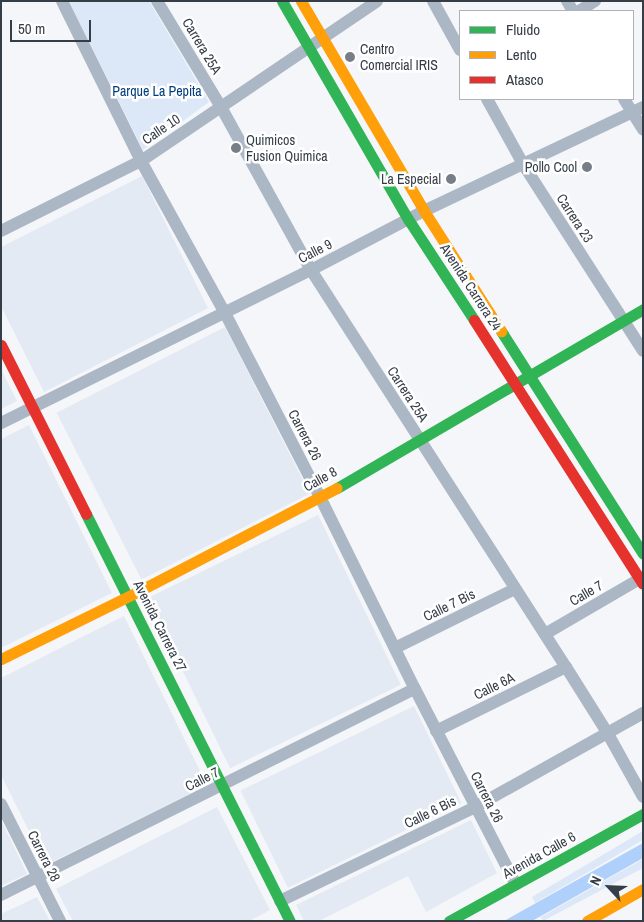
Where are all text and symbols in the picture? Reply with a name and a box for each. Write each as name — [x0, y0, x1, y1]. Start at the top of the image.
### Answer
scale bar — [12, 10, 94, 42]
legend — [459, 10, 634, 100]
street label: Carrera 25A — [179, 15, 225, 77]
text: 50 m — [18, 18, 45, 39]
text: Fluido — [506, 19, 540, 40]
place label: Centro Comercial IRIS — [360, 41, 438, 74]
text: Lento — [506, 44, 537, 65]
marker: Centro Comercial IRIS — [344, 51, 356, 63]
text: Atasco — [506, 69, 544, 90]
park label: Parque La Pepita — [112, 83, 202, 99]
street label: Calle 10 — [139, 110, 183, 148]
place label: Quimicos Fusion Quimica — [246, 132, 328, 164]
marker: Quimicos Fusion Quimica — [230, 142, 242, 154]
place label: Pollo Cool — [525, 159, 577, 175]
marker: Pollo Cool — [581, 161, 593, 173]
place label: La Especial — [381, 171, 441, 187]
marker: La Especial — [445, 173, 457, 185]
street label: Carrera 23 — [553, 190, 597, 246]
street label: Calle 9 — [295, 235, 335, 267]
street label: Avenida Carrera 24 — [437, 240, 505, 334]
street label: Carrera 25A — [384, 363, 432, 425]
street label: Carrera 26 — [285, 407, 325, 463]
street label: Calle 8 — [300, 463, 340, 495]
street label: Calle 7 — [566, 577, 606, 609]
street label: Avenida Carrera 27 — [130, 578, 190, 674]
street label: Calle 7 Bis — [420, 585, 478, 625]
street label: Calle 6A — [471, 669, 517, 703]
street label: Calle 7 — [182, 763, 222, 795]
street label: Carrera 26 — [467, 769, 507, 825]
street label: Calle 6 Bis — [401, 792, 459, 832]
street label: Carrera 28 — [24, 828, 64, 884]
street label: Avenida Calle 6 — [500, 828, 578, 882]
north arrow — [584, 862, 634, 912]
text: N — [585, 873, 605, 888]

